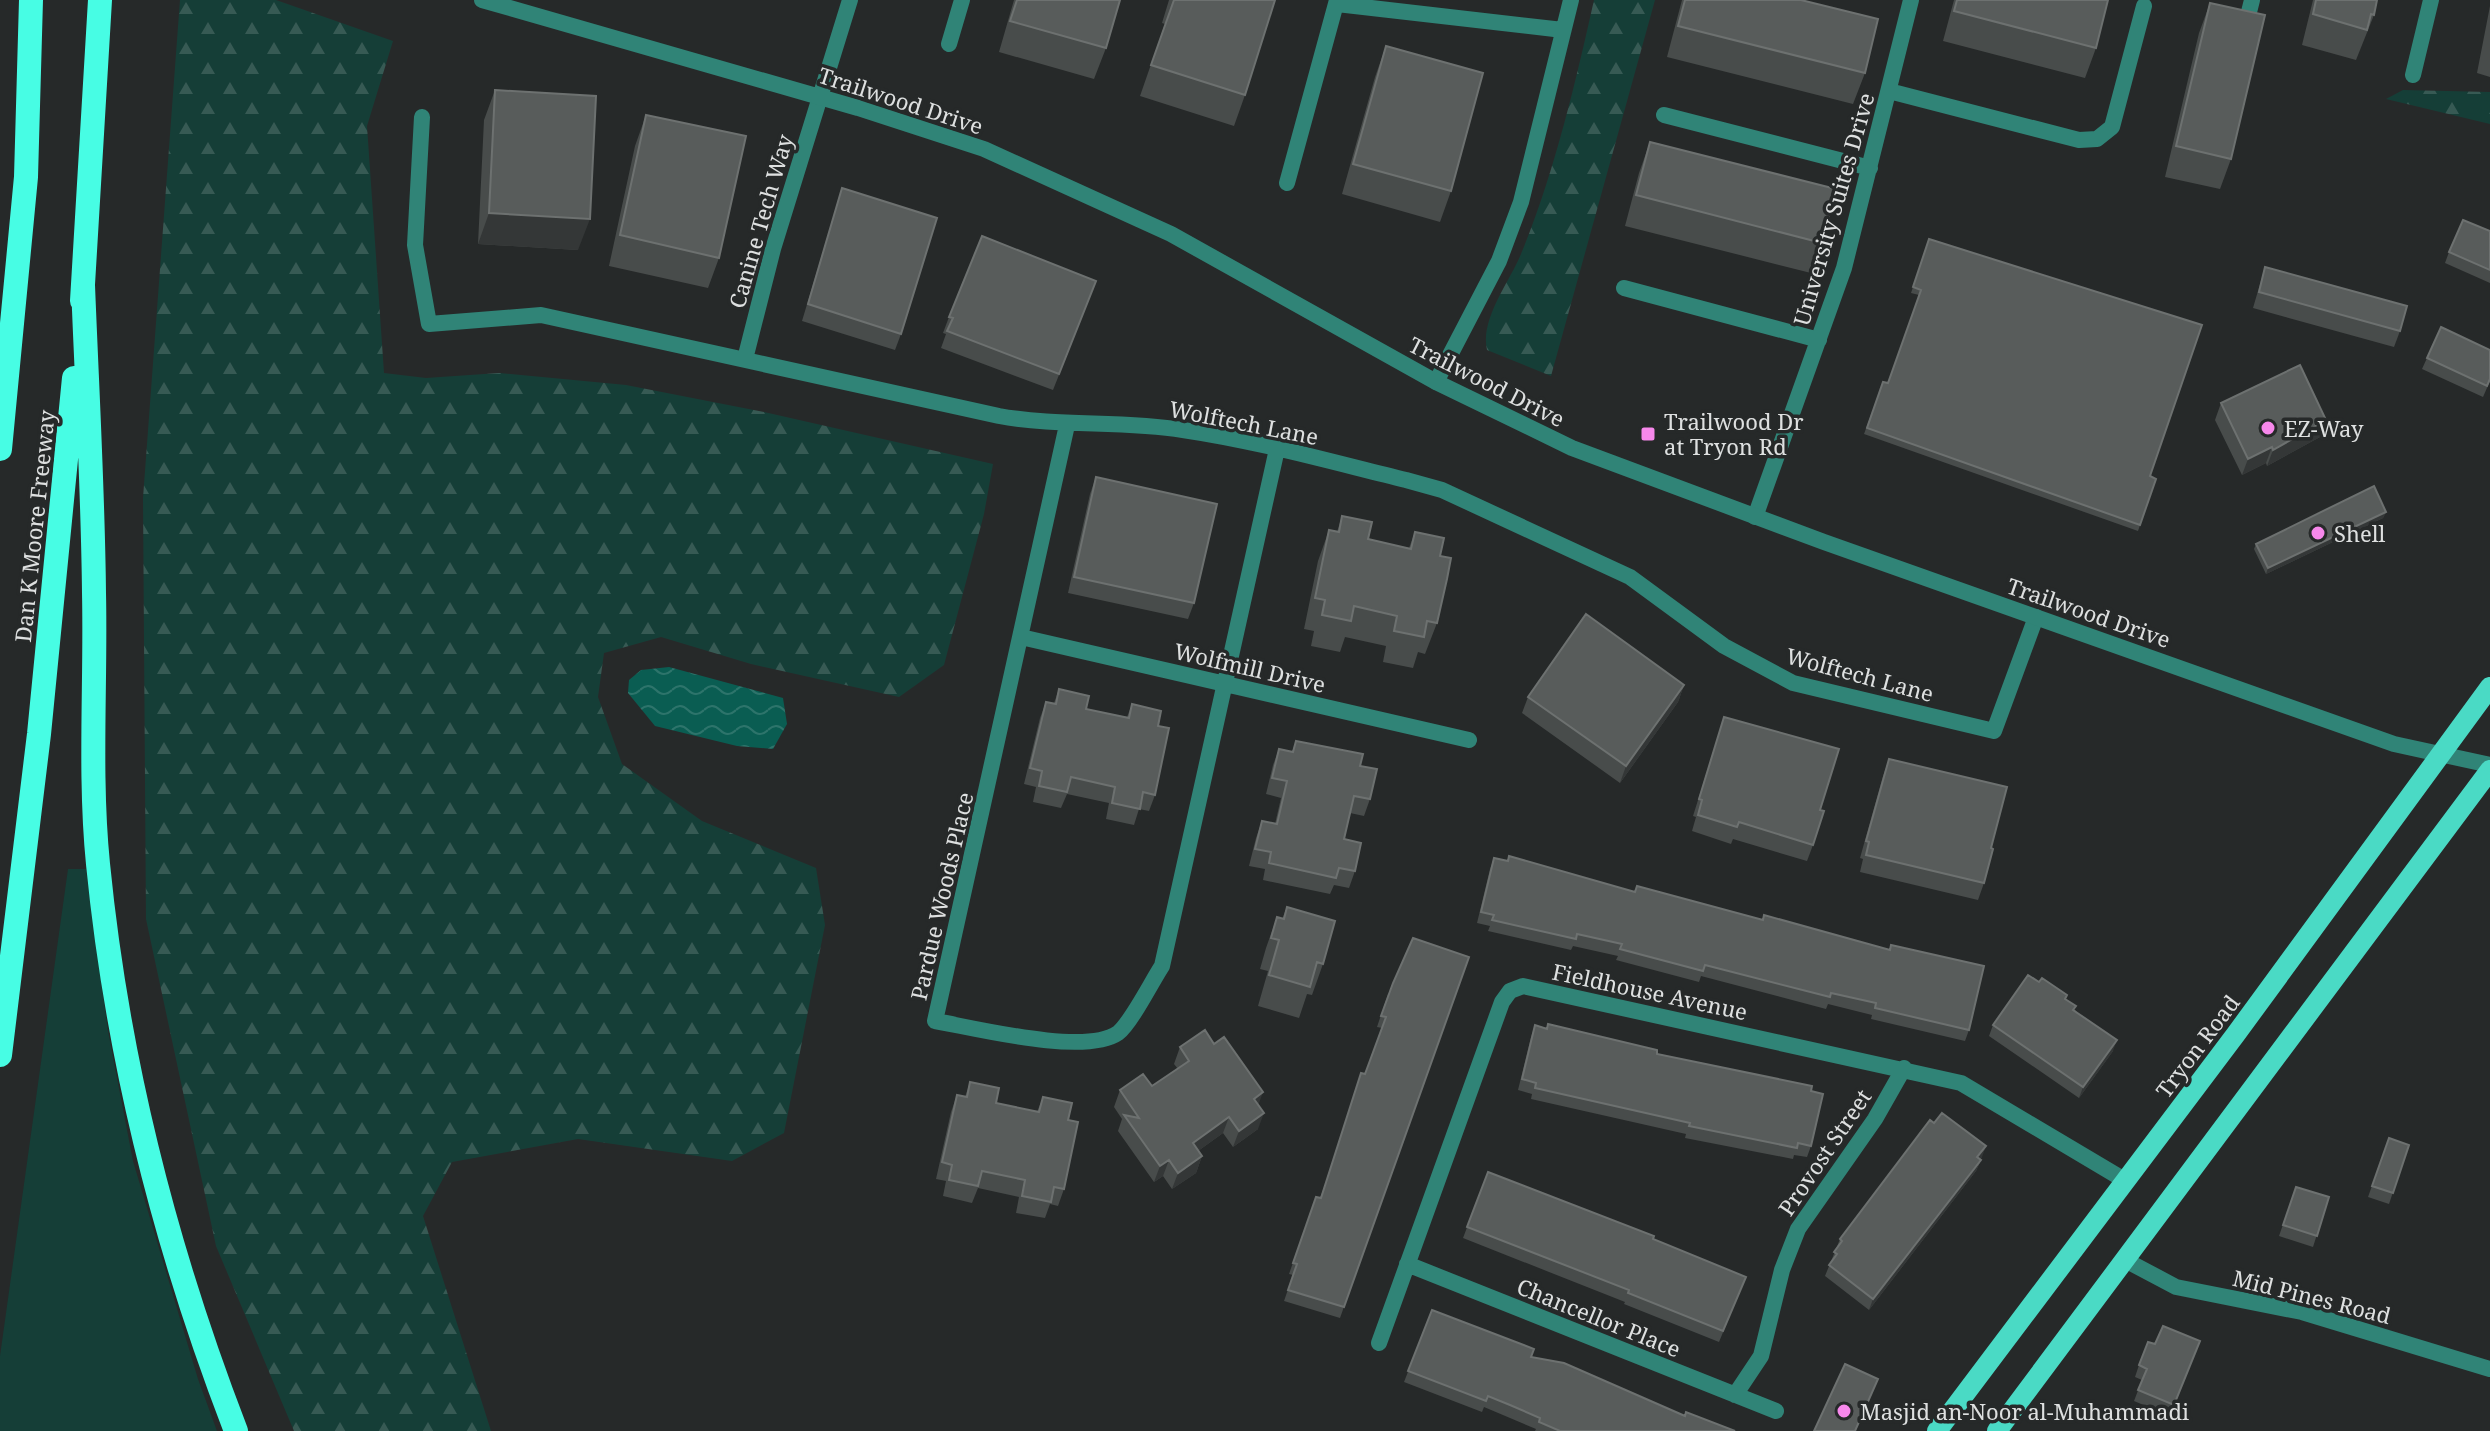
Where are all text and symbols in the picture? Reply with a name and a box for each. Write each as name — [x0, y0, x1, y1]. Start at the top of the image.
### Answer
street label: Trailwood Drive — [815, 59, 987, 141]
street label: University Suites Drive — [1785, 89, 1881, 329]
street label: Canine Tech Way — [721, 130, 799, 311]
street label: Trailwood Drive — [1404, 329, 1570, 433]
street label: Wolftech Lane — [1167, 393, 1321, 451]
place label: Trailwood Dr at Tryon Rd — [1664, 406, 1804, 461]
street label: Dan K Moore Freeway — [7, 408, 61, 644]
place label: EZ-Way — [2284, 413, 2364, 443]
marker: EZ-Way — [2259, 419, 2277, 437]
marker: Trailwood Dr at Tryon Rd — [1639, 425, 1657, 443]
place label: Shell — [2334, 518, 2386, 548]
marker: Shell — [2309, 524, 2327, 542]
street label: Trailwood Drive — [2003, 570, 2175, 654]
street label: Wolfmill Drive — [1171, 635, 1329, 699]
street label: Wolftech Lane — [1783, 640, 1937, 708]
street label: Pardue Woods Place — [902, 789, 980, 1003]
street label: Fieldhouse Avenue — [1550, 956, 1750, 1026]
street label: Tryon Road — [2148, 988, 2246, 1104]
street label: Provost Street — [1771, 1083, 1878, 1221]
street label: Mid Pines Road — [2230, 1262, 2395, 1330]
street label: Chancellor Place — [1513, 1270, 1685, 1364]
place label: Masjid an-Noor al-Muhammadi — [1860, 1396, 2189, 1426]
marker: Masjid an-Noor al-Muhammadi — [1835, 1402, 1853, 1420]

